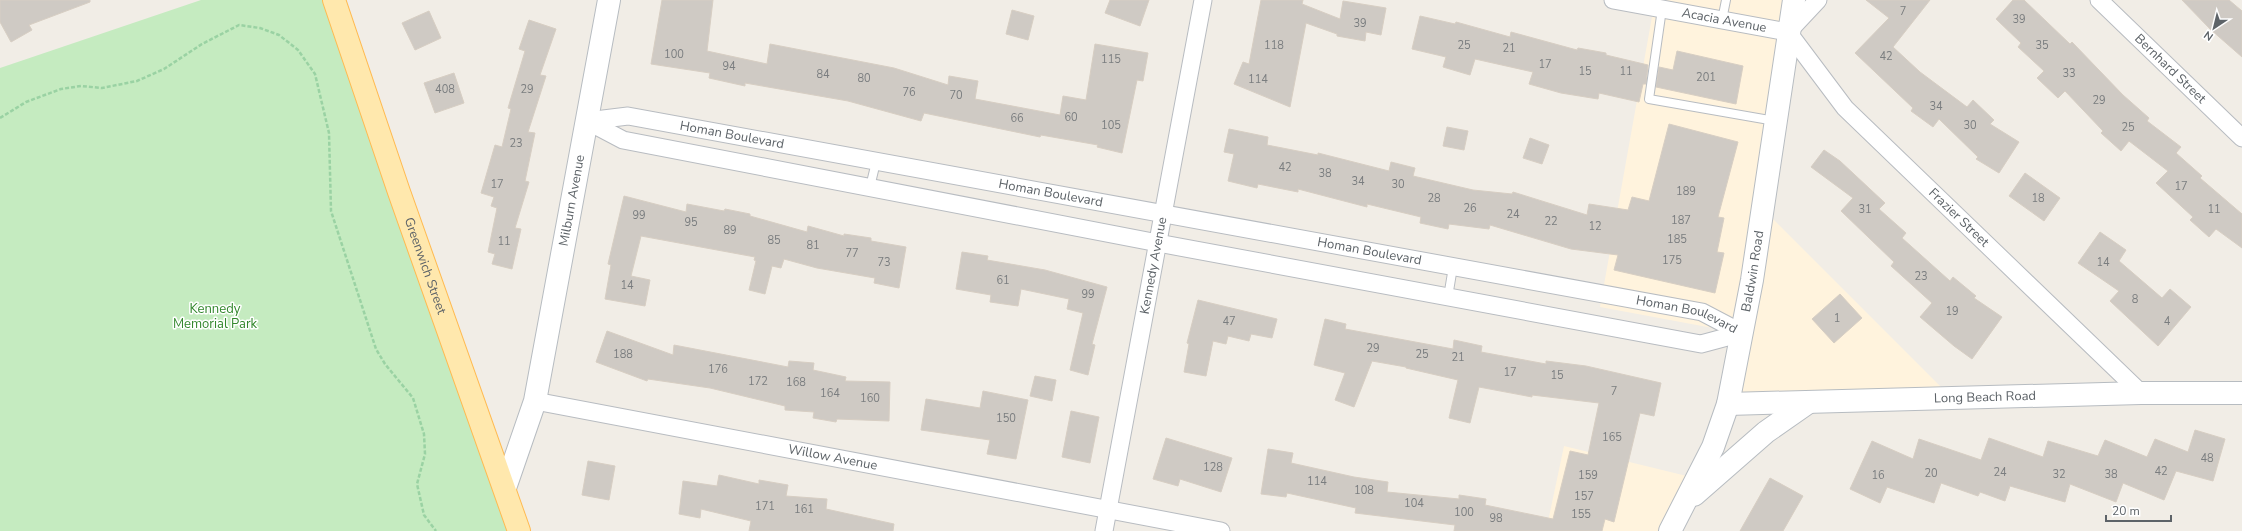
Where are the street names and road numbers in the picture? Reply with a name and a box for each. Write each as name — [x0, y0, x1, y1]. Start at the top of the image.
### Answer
street label: Acacia Avenue — [1680, 4, 1768, 37]
street label: Bernhard Street — [2130, 30, 2210, 108]
street label: Homan Boulevard — [678, 117, 785, 153]
street label: Milburn Avenue — [555, 153, 589, 248]
street label: Homan Boulevard — [997, 175, 1104, 211]
street label: Frazier Street — [1924, 184, 1993, 251]
street label: Greenwich Street — [400, 215, 451, 317]
street label: Kennedy Avenue — [1136, 215, 1171, 316]
street label: Baldwin Road — [1737, 229, 1768, 313]
street label: Homan Boulevard — [1316, 233, 1423, 270]
street label: Homan Boulevard — [1635, 291, 1740, 338]
street label: Long Beach Road — [1934, 387, 2036, 408]
street label: Willow Avenue — [786, 440, 879, 475]

